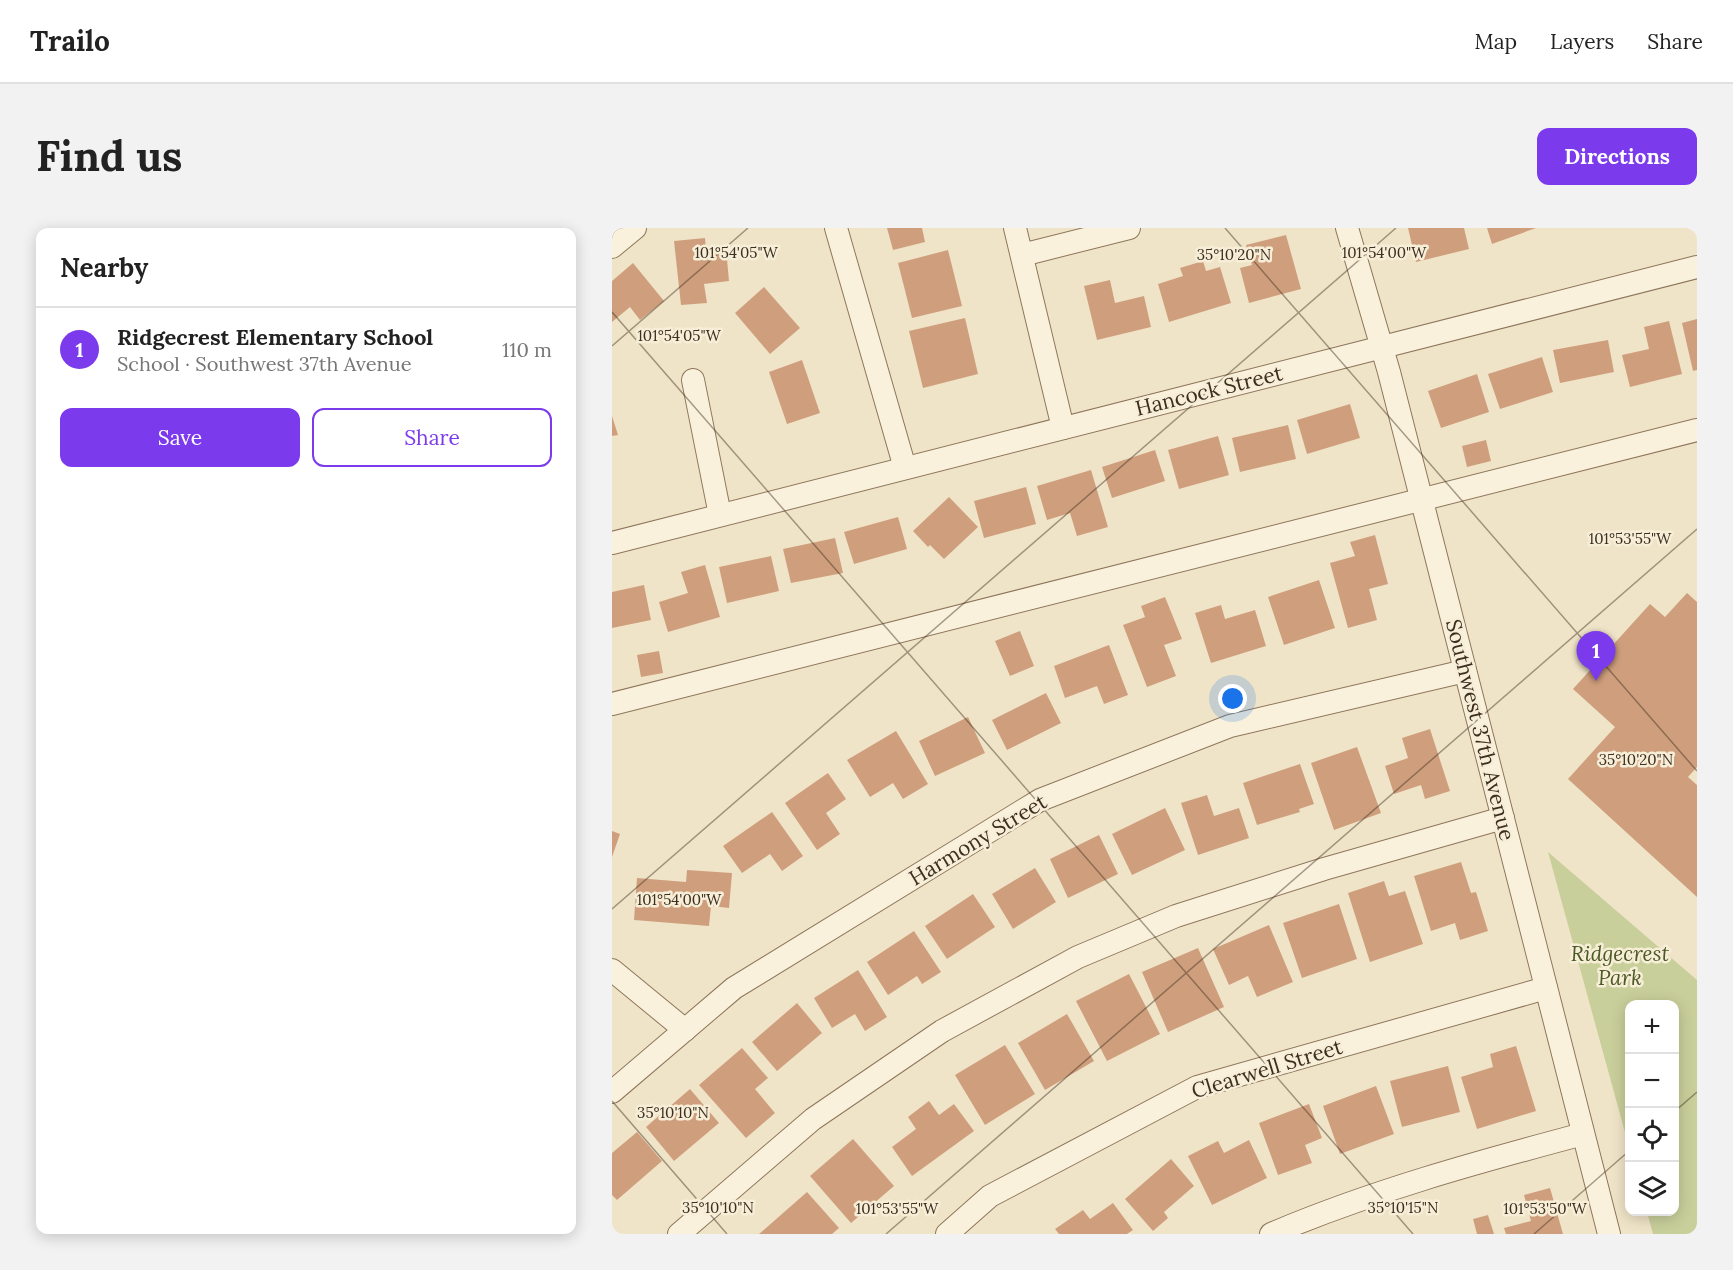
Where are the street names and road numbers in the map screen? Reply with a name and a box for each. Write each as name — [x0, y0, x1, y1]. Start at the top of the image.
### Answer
street label: Hancock Street — [1133, 359, 1286, 422]
street label: Southwest 37th Avenue — [1440, 616, 1521, 843]
street label: Harmony Street — [904, 787, 1052, 891]
street label: Clearwell Street — [1188, 1033, 1346, 1104]

